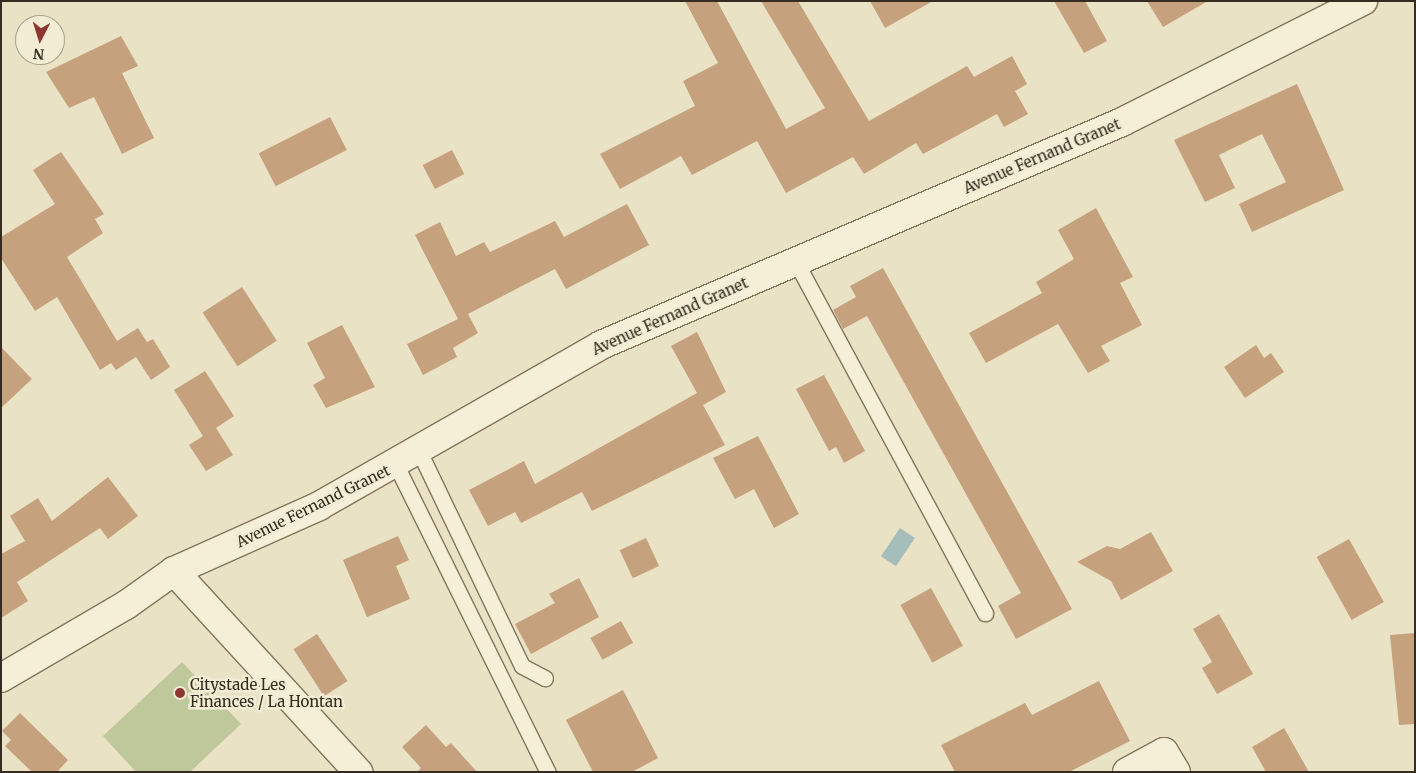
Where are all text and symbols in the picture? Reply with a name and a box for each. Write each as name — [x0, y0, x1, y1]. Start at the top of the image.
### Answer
north arrow — [15, 15, 65, 65]
text: N — [32, 44, 45, 63]
street label: Avenue Fernand Granet — [961, 115, 1123, 197]
street label: Avenue Fernand Granet — [589, 273, 751, 359]
street label: Avenue Fernand Granet — [233, 461, 393, 551]
place label: Citystade Les Finances / La Hontan — [190, 675, 343, 710]
marker: Citystade Les Finances / La Hontan — [174, 687, 186, 699]

